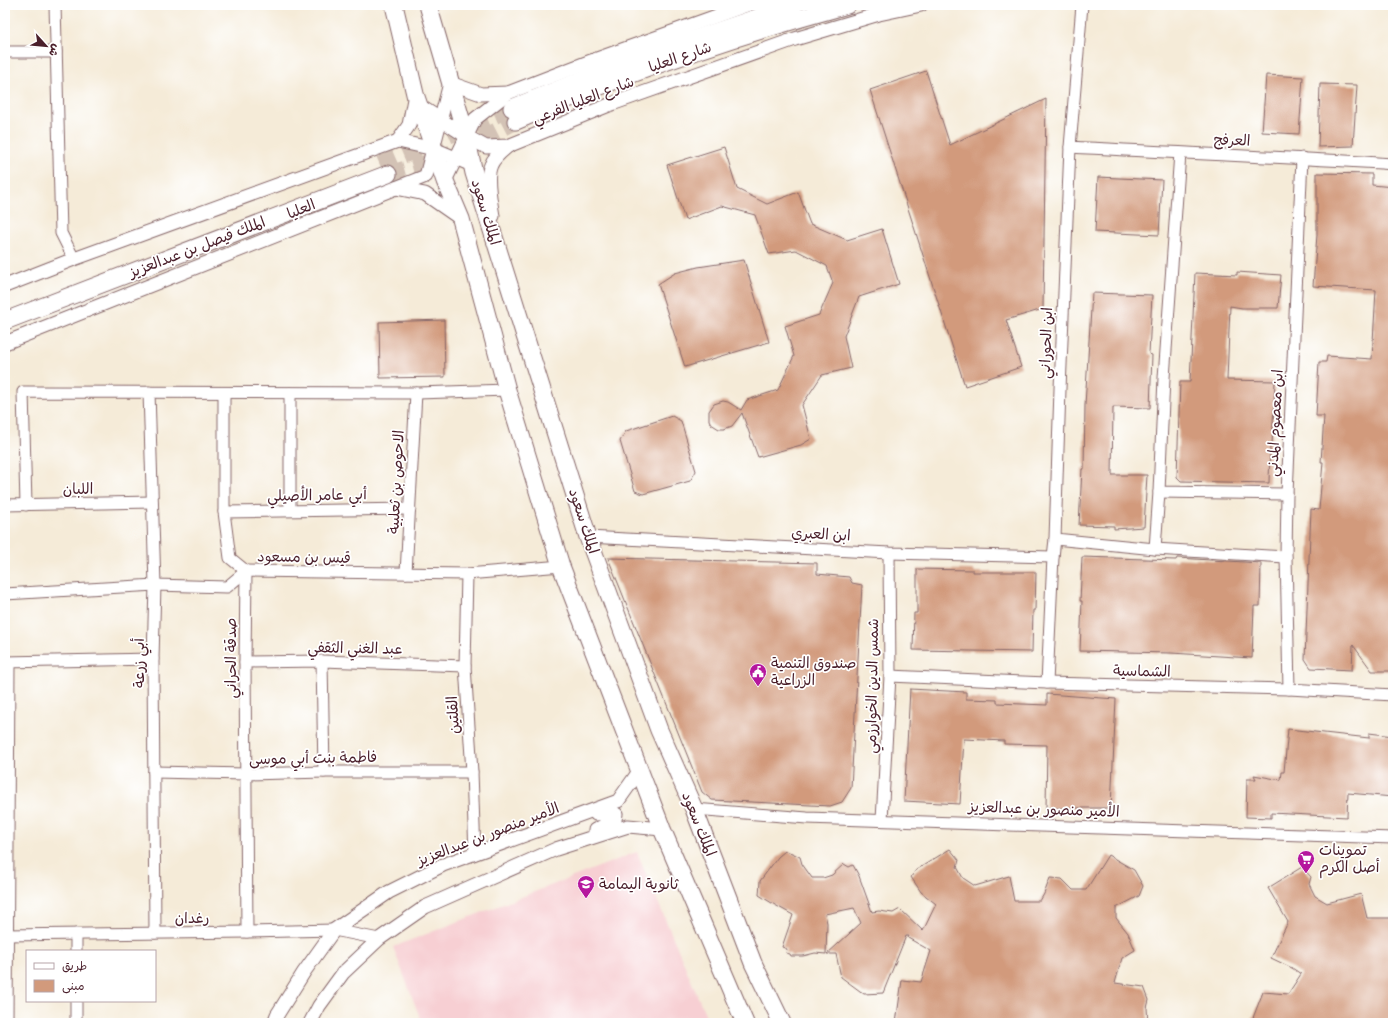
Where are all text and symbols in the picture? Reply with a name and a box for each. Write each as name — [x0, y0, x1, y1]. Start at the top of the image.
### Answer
north arrow — [26, 26, 66, 66]
street label: شارع العليا — [645, 34, 715, 80]
text: ش — [43, 41, 66, 60]
street label: شارع العليا الفرعي — [528, 69, 638, 131]
street label: العرفج — [1213, 126, 1251, 154]
street label: الملك سعود — [464, 176, 508, 248]
street label: العليا — [283, 191, 319, 227]
street label: الملك فيصل بن عبدالعزيز — [123, 209, 269, 286]
street label: ابن الحوراني — [1032, 307, 1060, 379]
street label: ابن معصوم المدني — [1259, 369, 1291, 477]
street label: الاحوص بن ثعلبية — [380, 429, 412, 535]
street label: اللبان — [62, 476, 94, 502]
street label: أبي عامر الأصيلي — [267, 481, 367, 509]
street label: الملك سعود — [561, 485, 607, 557]
street label: ابن العبري — [791, 519, 851, 549]
street label: قيس بن مسعود — [257, 543, 351, 571]
street label: صدقة الحراني — [218, 618, 244, 698]
street label: شمس الدين الخوارزمي — [858, 618, 886, 754]
street label: عبد الغني الثقفي — [307, 634, 403, 662]
street label: أبي زرعة — [126, 638, 152, 688]
place label: صندوق التنمية الزراعية — [771, 650, 856, 693]
street label: الشماسية — [1113, 657, 1171, 685]
public building icon: صندوق التنمية الزراعية — [748, 662, 768, 687]
street label: القلتين — [439, 695, 467, 735]
street label: فاطمة بنت أبي موسى — [249, 744, 377, 772]
street label: الملك سعود — [674, 788, 724, 860]
street label: الأمير منصور بن عبدالعزيز — [966, 793, 1120, 825]
street label: الأمير منصور بن عبدالعزيز — [411, 795, 563, 874]
place label: تموينات أصل الكرم — [1319, 837, 1380, 880]
supermarket icon: تموينات أصل الكرم — [1296, 849, 1316, 874]
place label: ثانوية اليمامة — [599, 871, 679, 897]
school or university icon: ثانوية اليمامة — [576, 874, 596, 899]
street label: رغدان — [174, 905, 210, 931]
legend — [26, 950, 156, 1002]
text: طريق — [62, 955, 87, 977]
text: مبنى — [62, 975, 85, 997]

